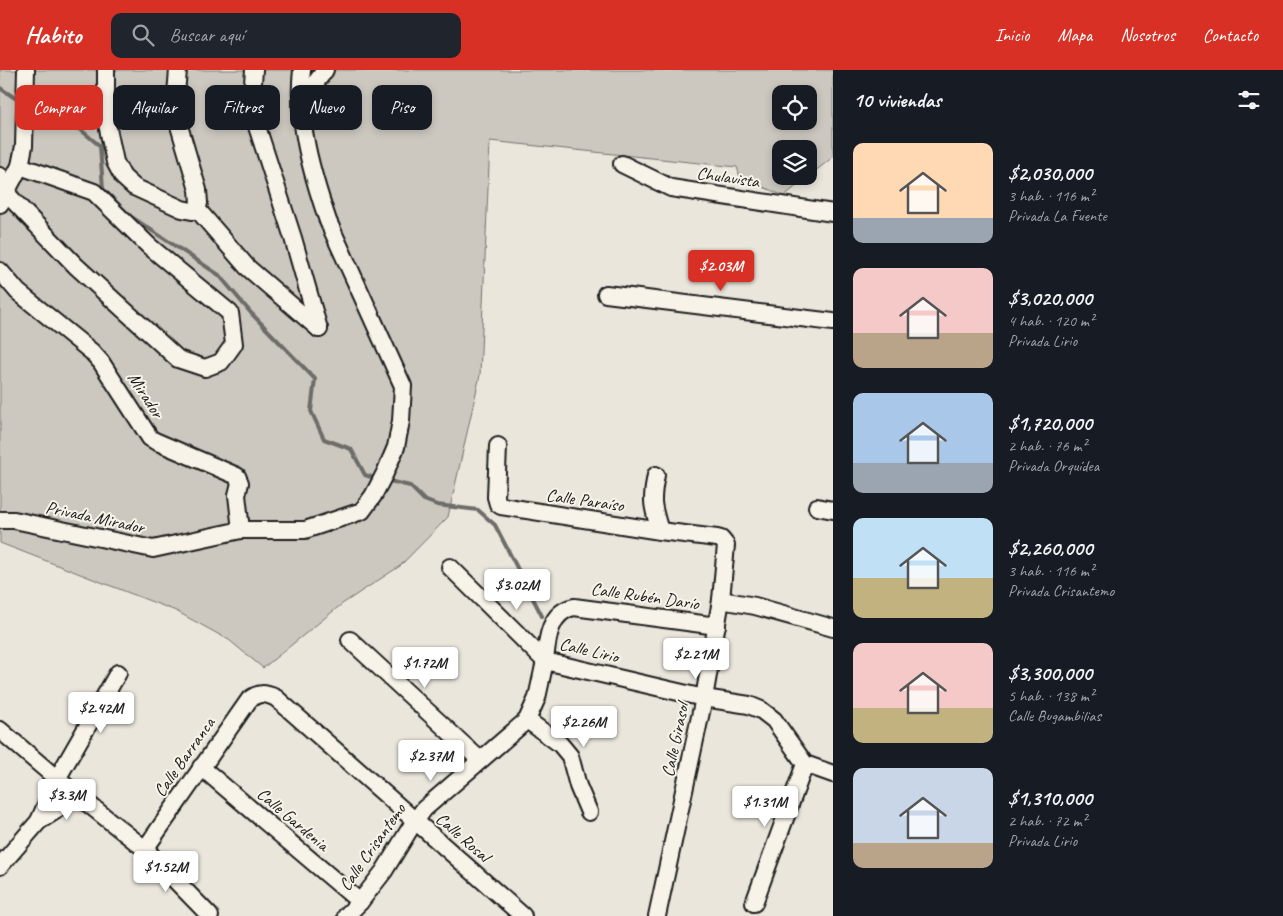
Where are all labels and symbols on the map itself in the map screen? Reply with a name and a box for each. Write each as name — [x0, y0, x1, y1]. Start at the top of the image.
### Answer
street label: Chulavista — [695, 162, 762, 192]
pin: $2.03M — [680, 250, 762, 292]
street label: Mirador — [123, 368, 170, 423]
street label: Calle Paraíso — [545, 484, 627, 517]
street label: Privada Mirador — [44, 496, 148, 539]
pin: $3.02M — [476, 568, 558, 611]
street label: Calle Rubén Darío — [590, 578, 702, 615]
street label: Calle Lirio — [557, 633, 622, 668]
pin: $2.21M — [655, 638, 737, 680]
pin: $1.72M — [384, 646, 466, 689]
pin: $2.42M — [60, 692, 142, 734]
street label: Calle Girasol — [656, 698, 694, 779]
pin: $2.26M — [543, 706, 625, 748]
street label: Calle Barranca — [149, 712, 220, 801]
pin: $2.37M — [390, 740, 472, 782]
pin: $3.3M — [32, 778, 102, 821]
street label: Calle Gardenia — [253, 783, 335, 857]
pin: $1.31M — [724, 786, 806, 828]
street label: Calle Crisantemo — [334, 798, 411, 895]
street label: Calle Rosal — [431, 807, 497, 869]
pin: $1.52M — [125, 850, 207, 893]

